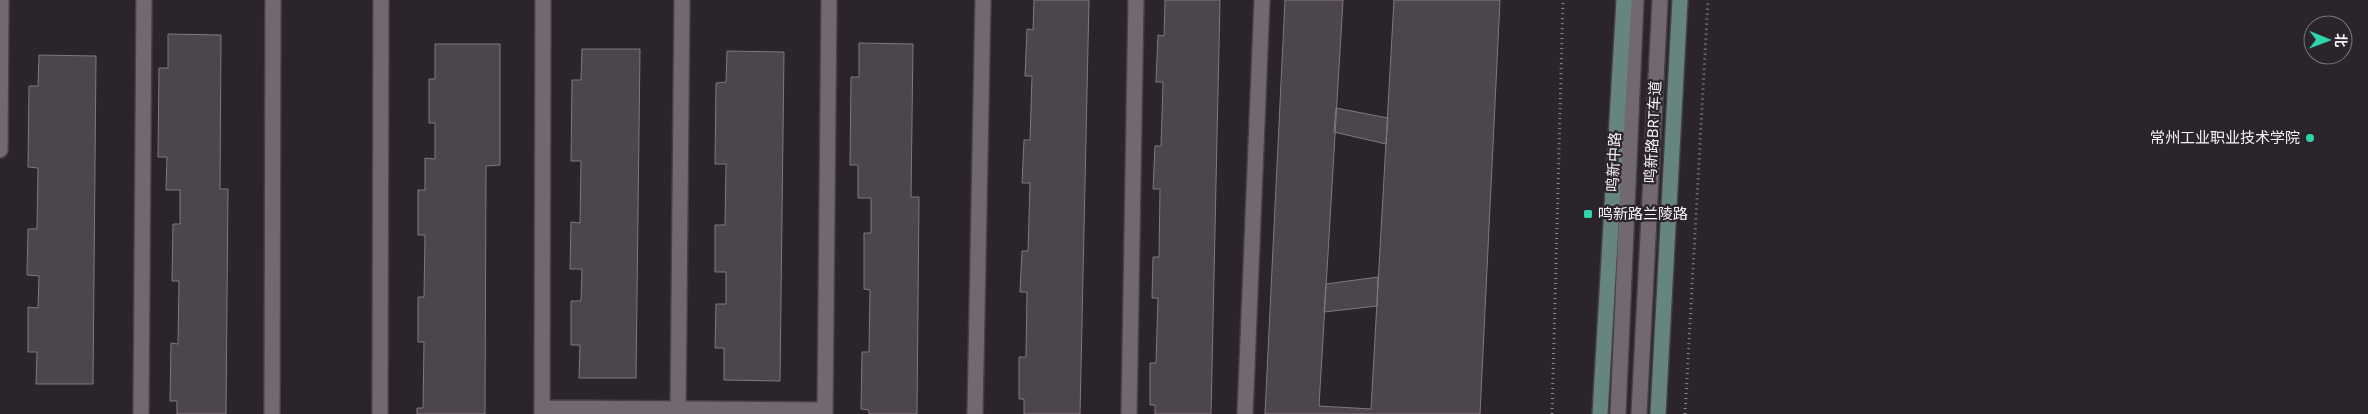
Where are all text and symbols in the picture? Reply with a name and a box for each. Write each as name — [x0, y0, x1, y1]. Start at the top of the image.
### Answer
north arrow — [2303, 15, 2353, 65]
text: 北 — [2332, 33, 2351, 47]
street label: 鸣新路BRT车道 — [1639, 80, 1665, 184]
place label: 常州工业职业技术学院 — [2150, 127, 2300, 147]
street label: 鸣新中路 — [1601, 131, 1625, 192]
marker: 常州工业职业技术学院 — [2304, 132, 2316, 144]
place label: 鸣新路兰陵路 — [1598, 203, 1688, 223]
marker: 鸣新路兰陵路 — [1582, 208, 1594, 220]

